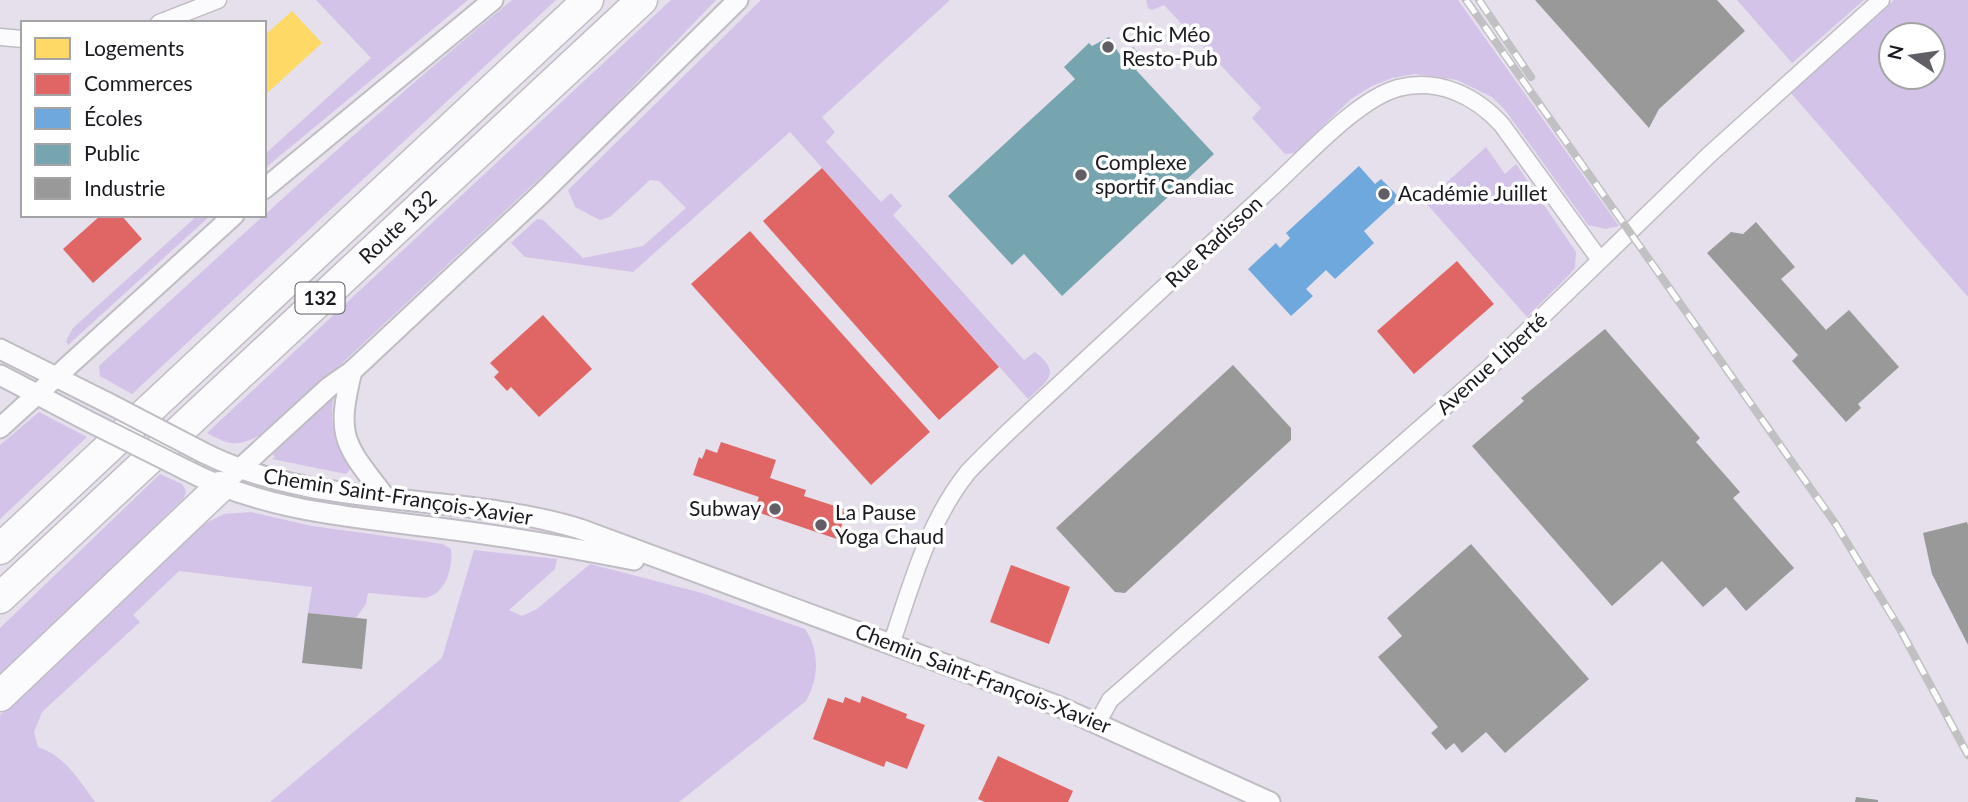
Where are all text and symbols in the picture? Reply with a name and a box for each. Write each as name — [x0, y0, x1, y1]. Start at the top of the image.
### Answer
legend — [21, 21, 266, 217]
place label: Chic Méo Resto-Pub — [1122, 21, 1218, 70]
north arrow — [1877, 21, 1947, 91]
text: Logements — [84, 35, 184, 60]
marker: Chic Méo Resto-Pub — [1100, 39, 1116, 55]
text: N — [1882, 42, 1908, 62]
text: Commerces — [84, 70, 193, 95]
text: Écoles — [84, 105, 143, 130]
text: Public — [84, 140, 140, 165]
place label: Complexe sportif Candiac — [1095, 149, 1234, 198]
marker: Complexe sportif Candiac — [1073, 167, 1089, 183]
text: Industrie — [84, 175, 165, 200]
place label: Académie Juillet — [1398, 180, 1548, 205]
street label: Route 132 — [353, 184, 441, 268]
marker: Académie Juillet — [1376, 186, 1392, 202]
street label: Rue Radisson — [1159, 190, 1266, 292]
road number: 132 — [296, 282, 344, 314]
street label: Avenue Liberté — [1431, 307, 1551, 419]
street label: Chemin Saint-François-Xavier — [262, 462, 535, 529]
place label: Subway — [689, 495, 761, 520]
place label: La Pause Yoga Chaud — [835, 499, 944, 548]
marker: Subway — [767, 501, 783, 517]
marker: La Pause Yoga Chaud — [813, 517, 829, 533]
street label: Chemin Saint-François-Xavier — [852, 617, 1115, 738]

